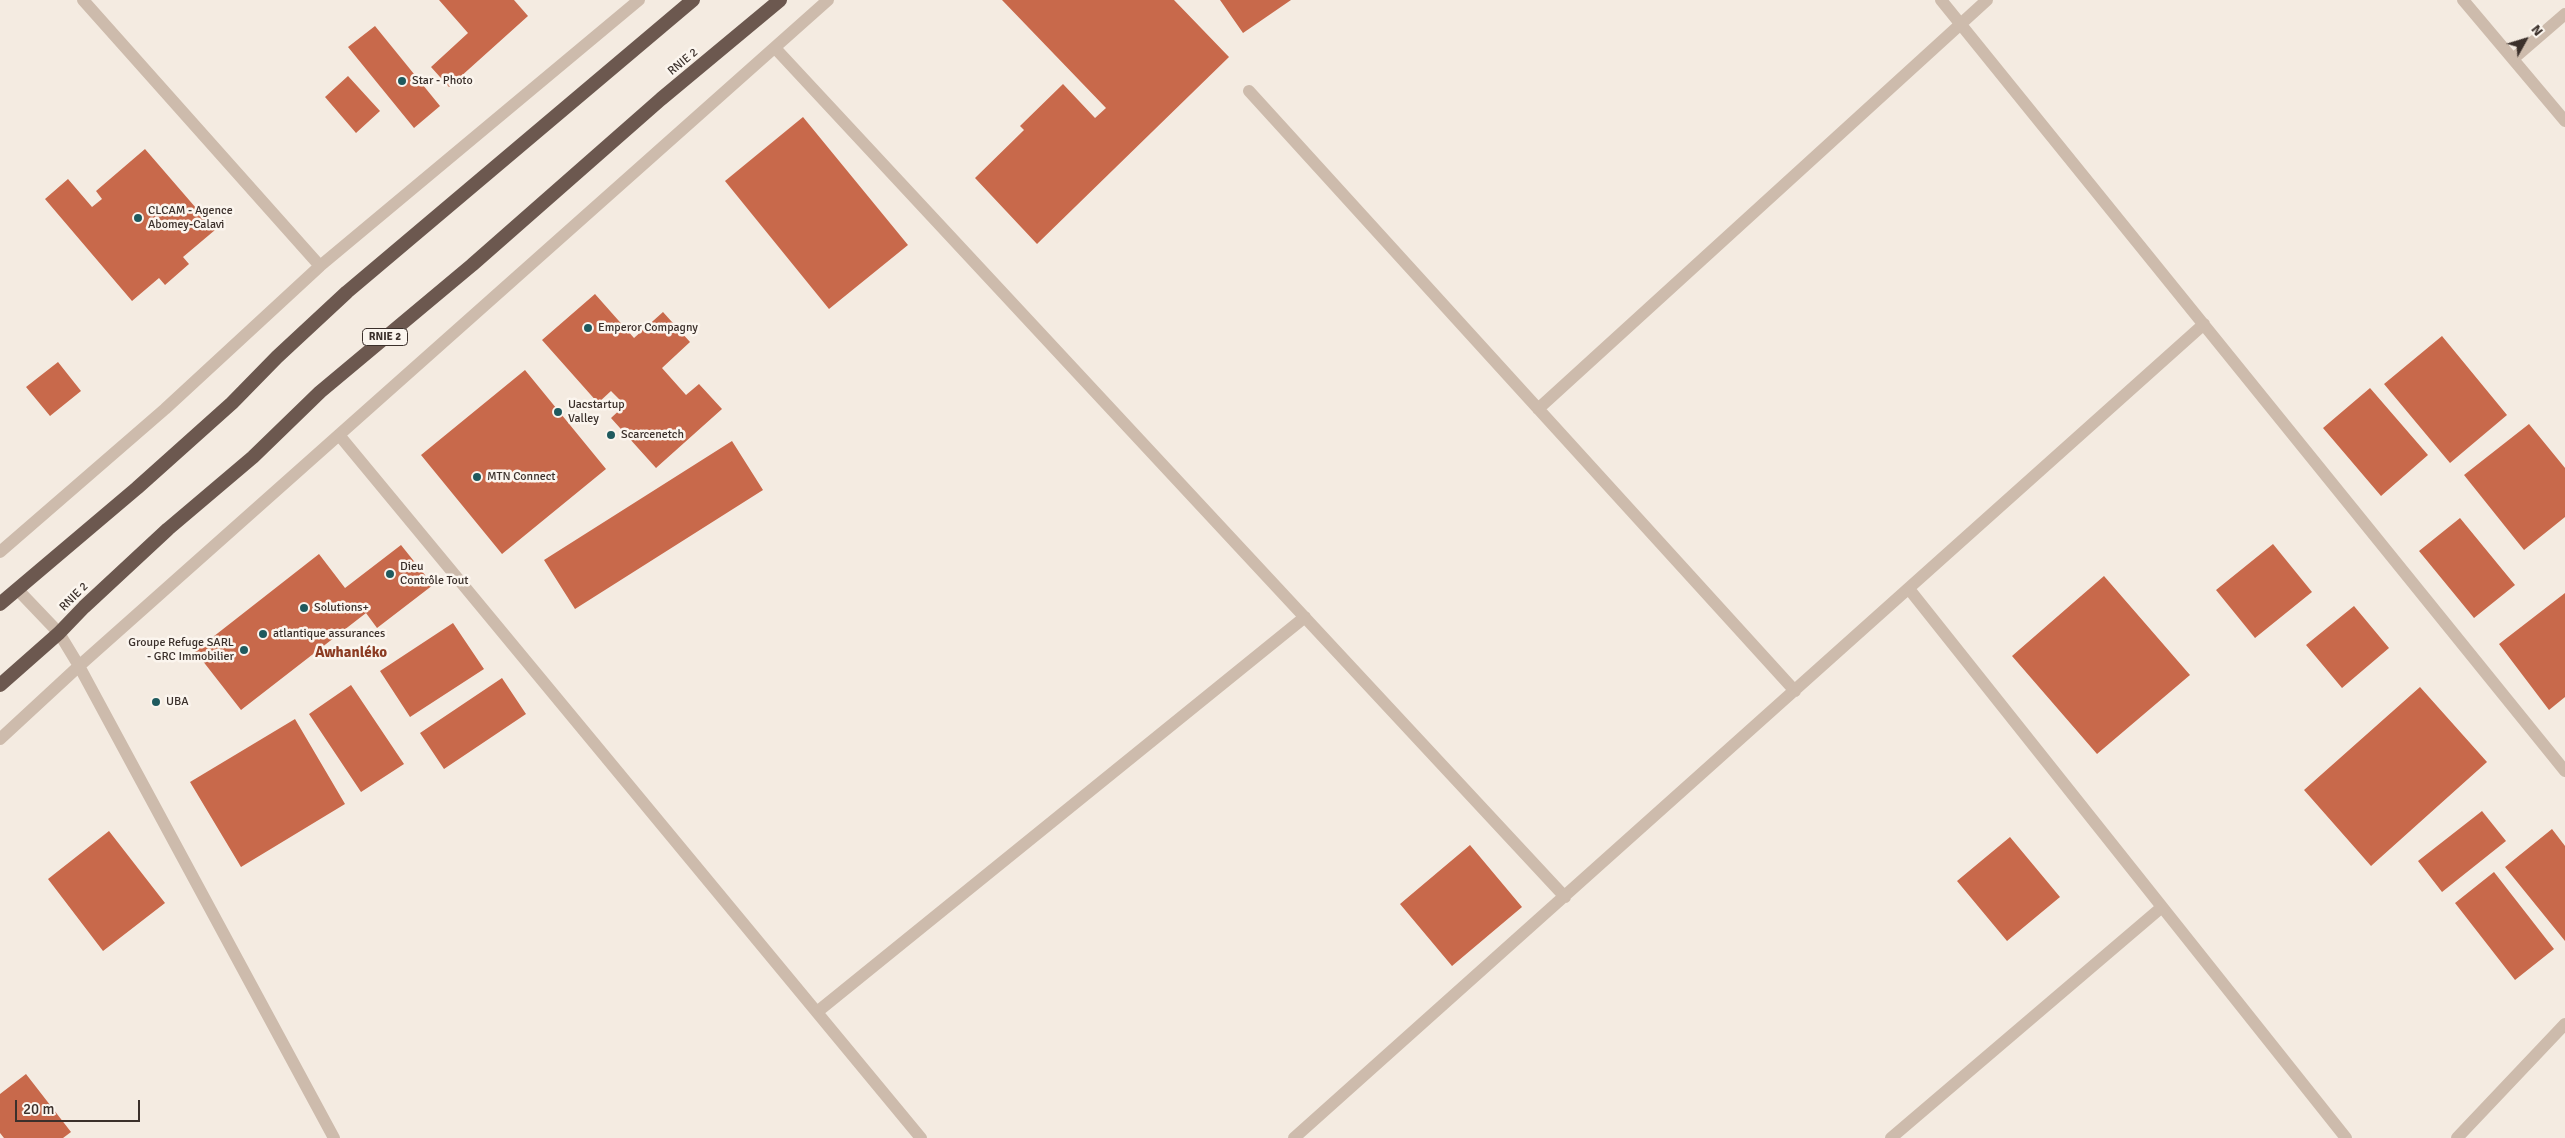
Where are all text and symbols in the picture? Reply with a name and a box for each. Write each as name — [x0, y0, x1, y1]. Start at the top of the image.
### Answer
north arrow — [2500, 15, 2550, 65]
text: N — [2527, 21, 2547, 39]
street label: RNIE 2 — [665, 45, 701, 79]
place label: Star - Photo — [412, 74, 473, 88]
marker: Star - Photo — [396, 75, 408, 87]
place label: CLCAM - Agence Abomey-Calavi — [148, 204, 233, 232]
marker: CLCAM - Agence Abomey-Calavi — [132, 212, 144, 224]
place label: Emperor Compagny — [598, 321, 698, 335]
marker: Emperor Compagny — [582, 322, 594, 334]
road number: RNIE 2 — [362, 328, 408, 346]
place label: Uacstartup Valley — [568, 398, 625, 426]
marker: Uacstartup Valley — [552, 406, 564, 418]
place label: Scarcenetch — [621, 428, 684, 442]
marker: Scarcenetch — [605, 429, 617, 441]
place label: MTN Connect — [487, 470, 556, 484]
marker: MTN Connect — [471, 471, 483, 483]
place label: Dieu Contrôle Tout — [400, 560, 469, 588]
marker: Dieu Contrôle Tout — [384, 568, 396, 580]
street label: RNIE 2 — [57, 580, 91, 614]
place label: Solutions+ — [314, 601, 369, 615]
marker: Solutions+ — [298, 602, 310, 614]
place label: atlantique assurances — [273, 627, 385, 641]
marker: atlantique assurances — [257, 628, 269, 640]
place label: Groupe Refuge SARL - GRC Immobilier — [128, 636, 234, 664]
marker: Groupe Refuge SARL - GRC Immobilier — [238, 644, 250, 656]
district label: Awhanléko — [315, 644, 387, 662]
place label: UBA — [166, 695, 189, 709]
marker: UBA — [150, 696, 162, 708]
scale bar — [18, 1090, 142, 1122]
text: 20 m — [23, 1100, 54, 1118]

